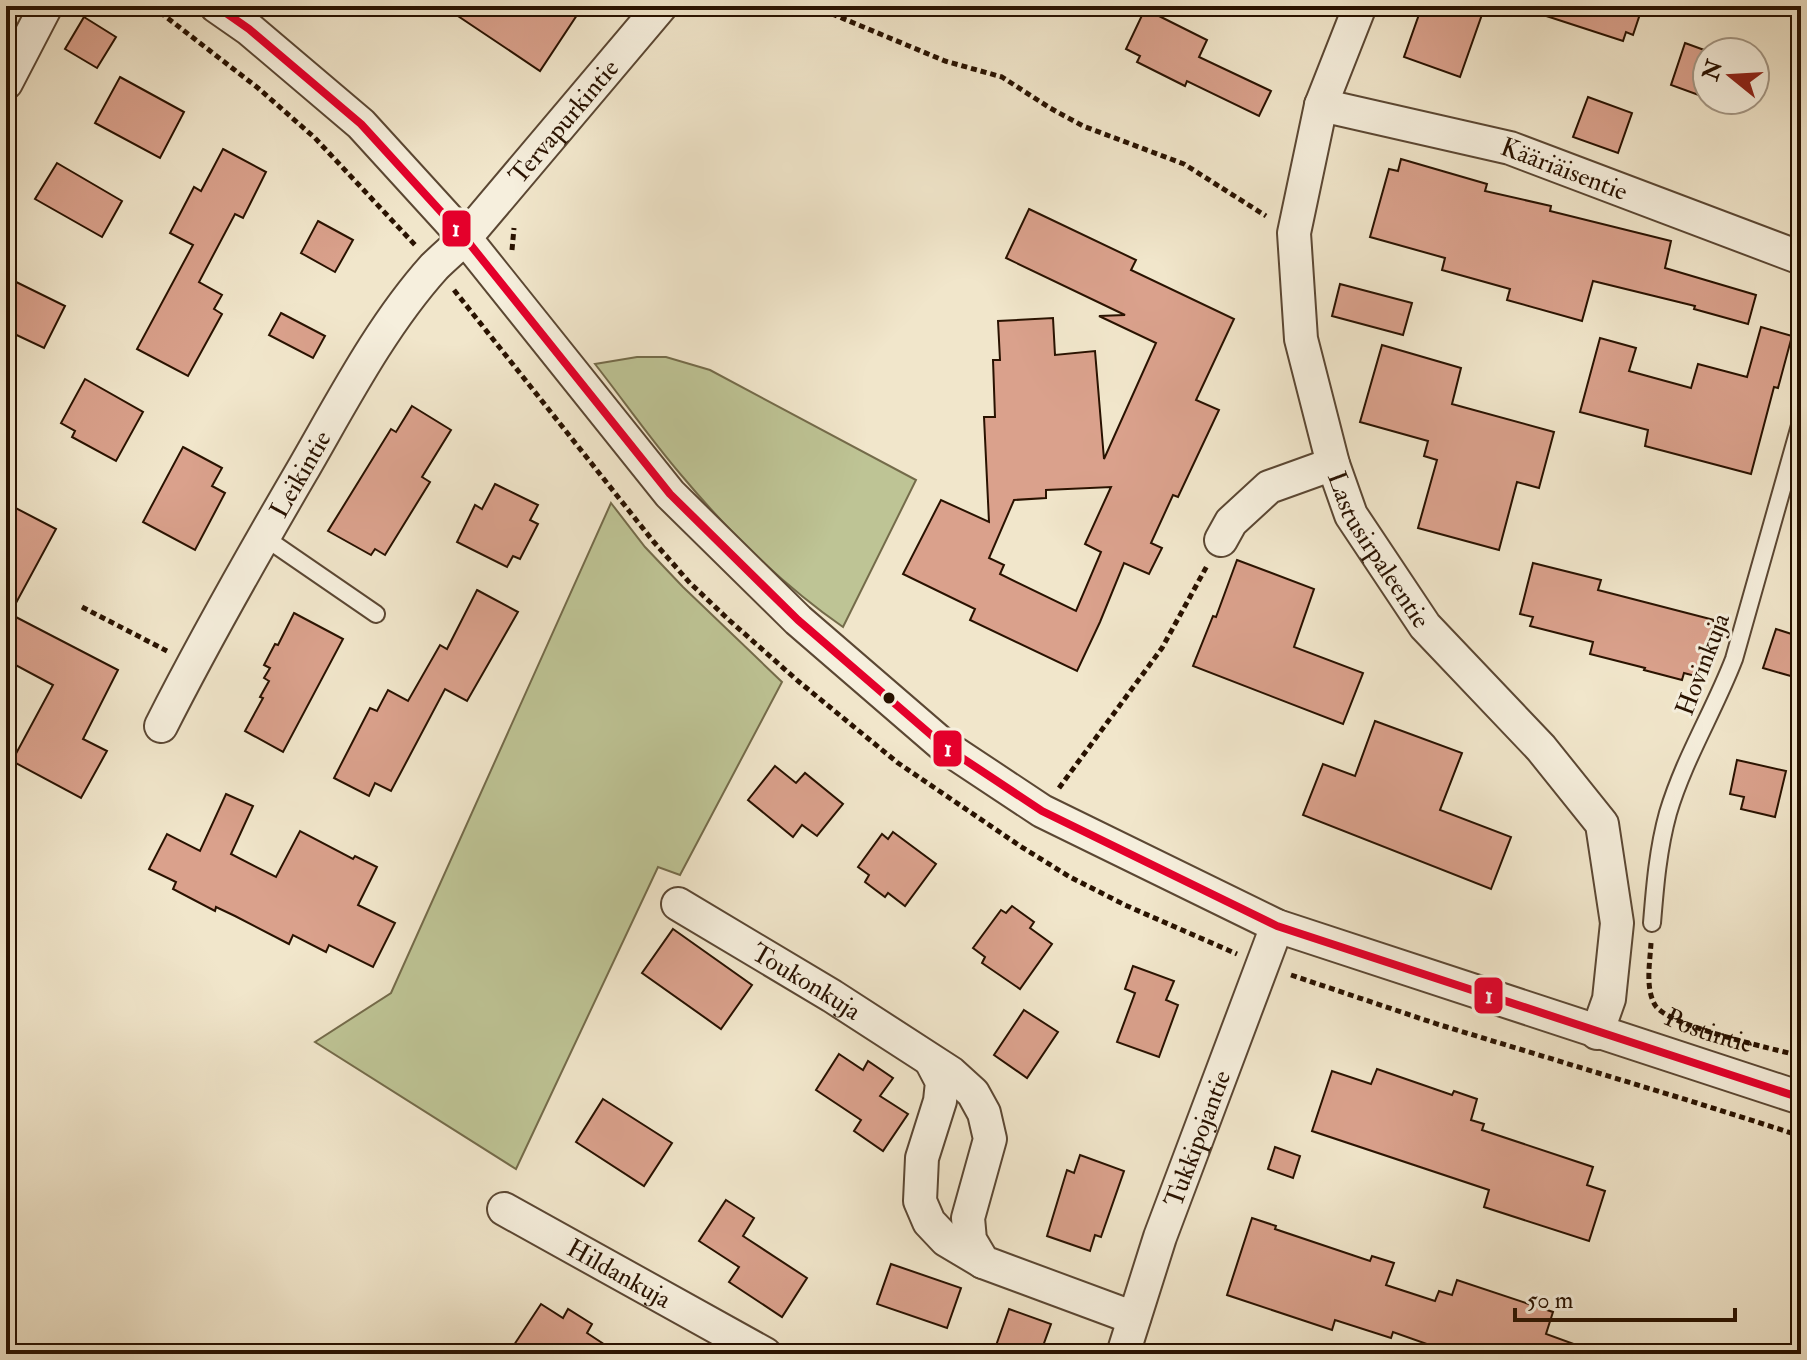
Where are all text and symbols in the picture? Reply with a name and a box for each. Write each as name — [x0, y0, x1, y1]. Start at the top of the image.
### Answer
north arrow — [1691, 36, 1771, 116]
street label: Tervapurkintie — [503, 53, 626, 191]
text: N — [1696, 56, 1729, 85]
street label: Kääriäisentie — [1496, 131, 1632, 208]
line badge: 1 — [441, 209, 472, 248]
text: 1 — [452, 215, 460, 243]
street label: Leikintie — [263, 425, 339, 524]
street label: Lastusirpaleentie — [1320, 467, 1437, 635]
street label: Hovinkuja — [1669, 608, 1737, 720]
unlabelled marker — [881, 690, 897, 706]
line badge: 1 — [932, 729, 963, 768]
text: 1 — [944, 735, 952, 763]
street label: Toukonkuja — [746, 937, 867, 1028]
line badge: 1 — [1473, 976, 1504, 1015]
text: 1 — [1485, 982, 1493, 1010]
street label: Postintie — [1659, 1002, 1757, 1061]
street label: Tukkipojantie — [1158, 1066, 1238, 1212]
street label: Hildankuja — [561, 1232, 677, 1316]
scale bar — [1515, 1272, 1735, 1322]
text: 50 m — [1527, 1285, 1574, 1316]

